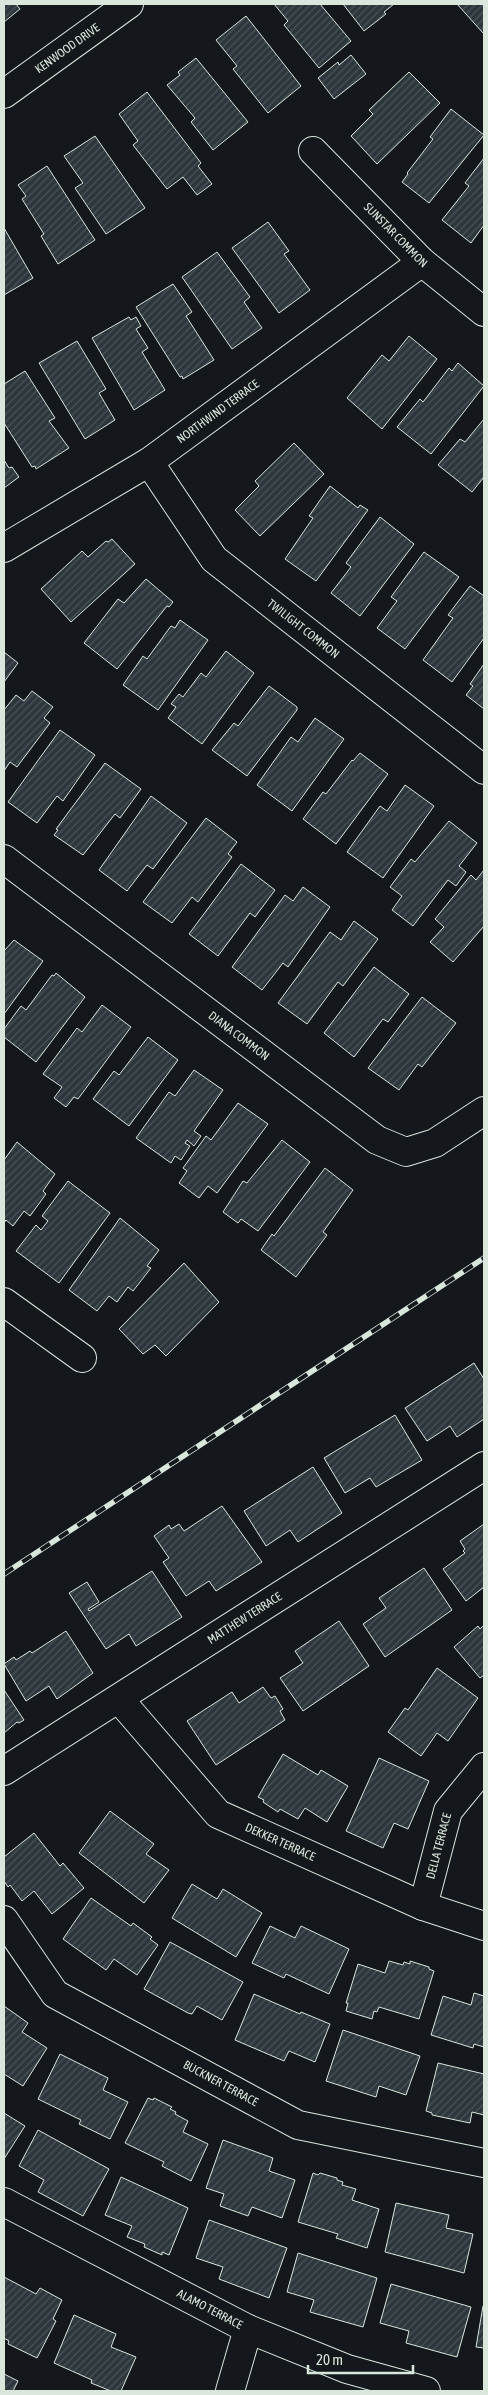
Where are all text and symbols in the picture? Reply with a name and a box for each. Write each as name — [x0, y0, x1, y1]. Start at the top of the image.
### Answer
street label: KENWOOD DRIVE — [32, 21, 102, 76]
street label: SUNSTAR COMMON — [361, 200, 430, 271]
street label: NORTHWIND TERRACE — [174, 377, 262, 446]
street label: TWILIGHT COMMON — [264, 596, 342, 661]
street label: DIANA COMMON — [206, 1008, 272, 1063]
street label: MATTHEW TERRACE — [205, 1589, 284, 1647]
street label: DELLA TERRACE — [423, 1812, 454, 1880]
street label: DEKKER TERRACE — [243, 1820, 317, 1864]
street label: BUCKNER TERRACE — [181, 2057, 260, 2109]
street label: ALAMO TERRACE — [175, 2286, 245, 2332]
scale bar — [308, 2342, 413, 2374]
text: 20 m — [316, 2351, 343, 2368]

